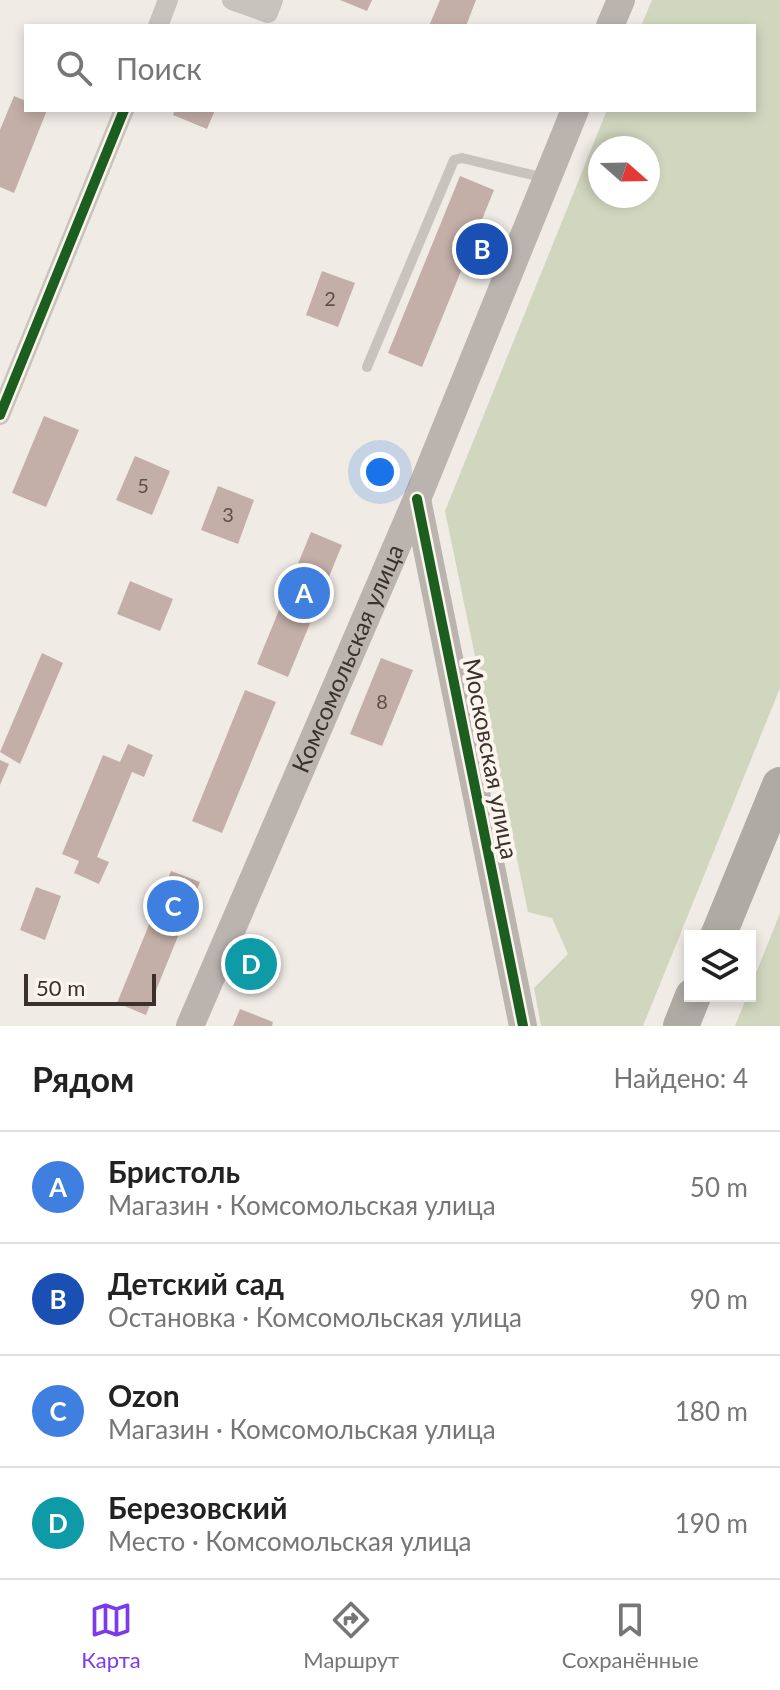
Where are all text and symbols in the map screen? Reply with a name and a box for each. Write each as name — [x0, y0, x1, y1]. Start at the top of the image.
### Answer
search box — [24, 24, 756, 112]
icon: search — [52, 46, 96, 90]
text: Поиск — [116, 50, 202, 86]
north arrow — [588, 136, 660, 208]
pin: B — [456, 219, 508, 279]
house number: 2 — [324, 286, 336, 310]
your location — [360, 452, 400, 492]
house number: 5 — [137, 473, 149, 497]
house number: 3 — [222, 502, 234, 526]
street label: Комсомольская улица — [285, 539, 409, 777]
pin: A — [278, 563, 330, 623]
street label: Московская улица — [458, 656, 525, 862]
house number: 8 — [376, 689, 388, 713]
pin: C — [147, 876, 199, 936]
map controls — [684, 930, 756, 1002]
button: layers — [684, 930, 756, 1002]
pin: D — [225, 934, 277, 994]
scale bar — [24, 970, 156, 1006]
text: 50 m — [36, 974, 85, 1001]
text: Рядом — [32, 1058, 134, 1099]
text: Найдено: 4 — [613, 1062, 748, 1094]
text: Бристоль — [108, 1153, 240, 1189]
text: A — [49, 1171, 67, 1203]
text: 50 m — [690, 1171, 748, 1203]
text: Магазин · Комсомольская улица — [108, 1189, 496, 1221]
text: Детский сад — [108, 1265, 284, 1301]
text: B — [49, 1283, 67, 1315]
text: 90 m — [690, 1283, 748, 1315]
text: Остановка · Комсомольская улица — [108, 1301, 522, 1333]
text: Ozon — [108, 1377, 180, 1413]
text: C — [49, 1395, 67, 1427]
text: 180 m — [675, 1395, 748, 1427]
text: Магазин · Комсомольская улица — [108, 1413, 496, 1445]
text: Березовский — [108, 1489, 287, 1525]
text: D — [48, 1507, 68, 1539]
text: 190 m — [675, 1507, 748, 1539]
text: Место · Комсомольская улица — [108, 1525, 471, 1557]
tab: Карта — [81, 1598, 141, 1673]
tab: Маршрут — [303, 1598, 399, 1673]
tab: Сохранённые — [562, 1598, 699, 1673]

